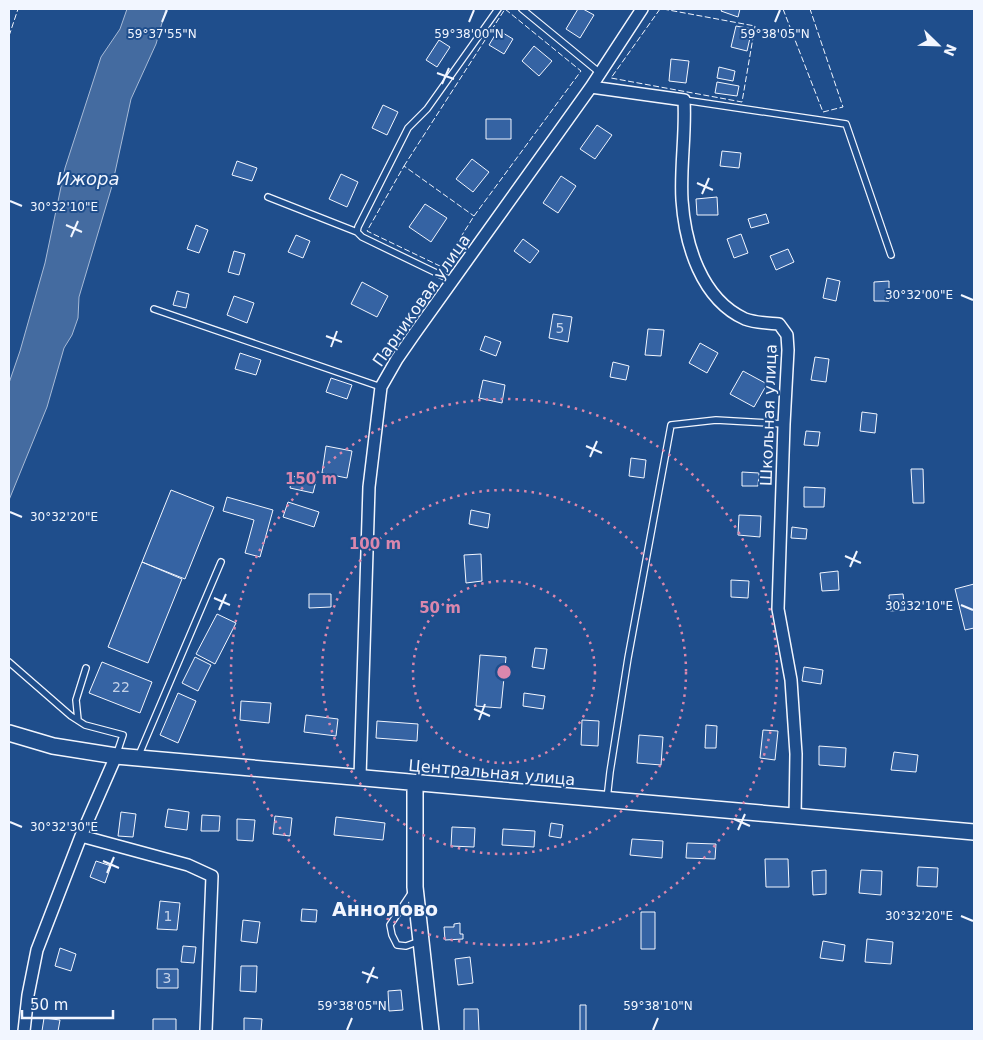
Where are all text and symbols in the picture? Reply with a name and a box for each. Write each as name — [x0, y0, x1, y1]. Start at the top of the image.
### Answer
north arrow — [913, 20, 963, 70]
text: 59°37'55"N — [127, 27, 197, 41]
text: 59°38'00"N — [434, 27, 504, 41]
text: 59°38'05"N — [740, 27, 810, 41]
text: N — [940, 42, 960, 59]
water label: Ижора — [56, 168, 120, 189]
text: 30°32'10"E — [30, 200, 98, 214]
street label: Парниковая улица — [369, 231, 474, 370]
text: 30°32'00"E — [885, 288, 953, 302]
house number: 5 — [556, 320, 564, 336]
street label: Школьная улица — [757, 344, 780, 486]
text: 150 m — [285, 470, 337, 488]
text: 30°32'20"E — [30, 510, 98, 524]
text: 100 m — [349, 535, 401, 553]
text: 50 m — [419, 599, 461, 617]
text: 30°32'10"E — [885, 599, 953, 613]
centre of rings — [495, 663, 513, 681]
house number: 22 — [112, 679, 130, 695]
street label: Центральная улица — [408, 756, 576, 789]
text: 30°32'30"E — [30, 820, 98, 834]
district label: Аннолово — [332, 898, 438, 920]
house number: 1 — [164, 908, 172, 924]
text: 30°32'20"E — [885, 909, 953, 923]
house number: 3 — [163, 970, 171, 986]
scale bar — [22, 988, 114, 1020]
text: 50 m — [30, 996, 68, 1014]
text: 59°38'05"N — [317, 999, 387, 1013]
text: 59°38'10"N — [623, 999, 693, 1013]

